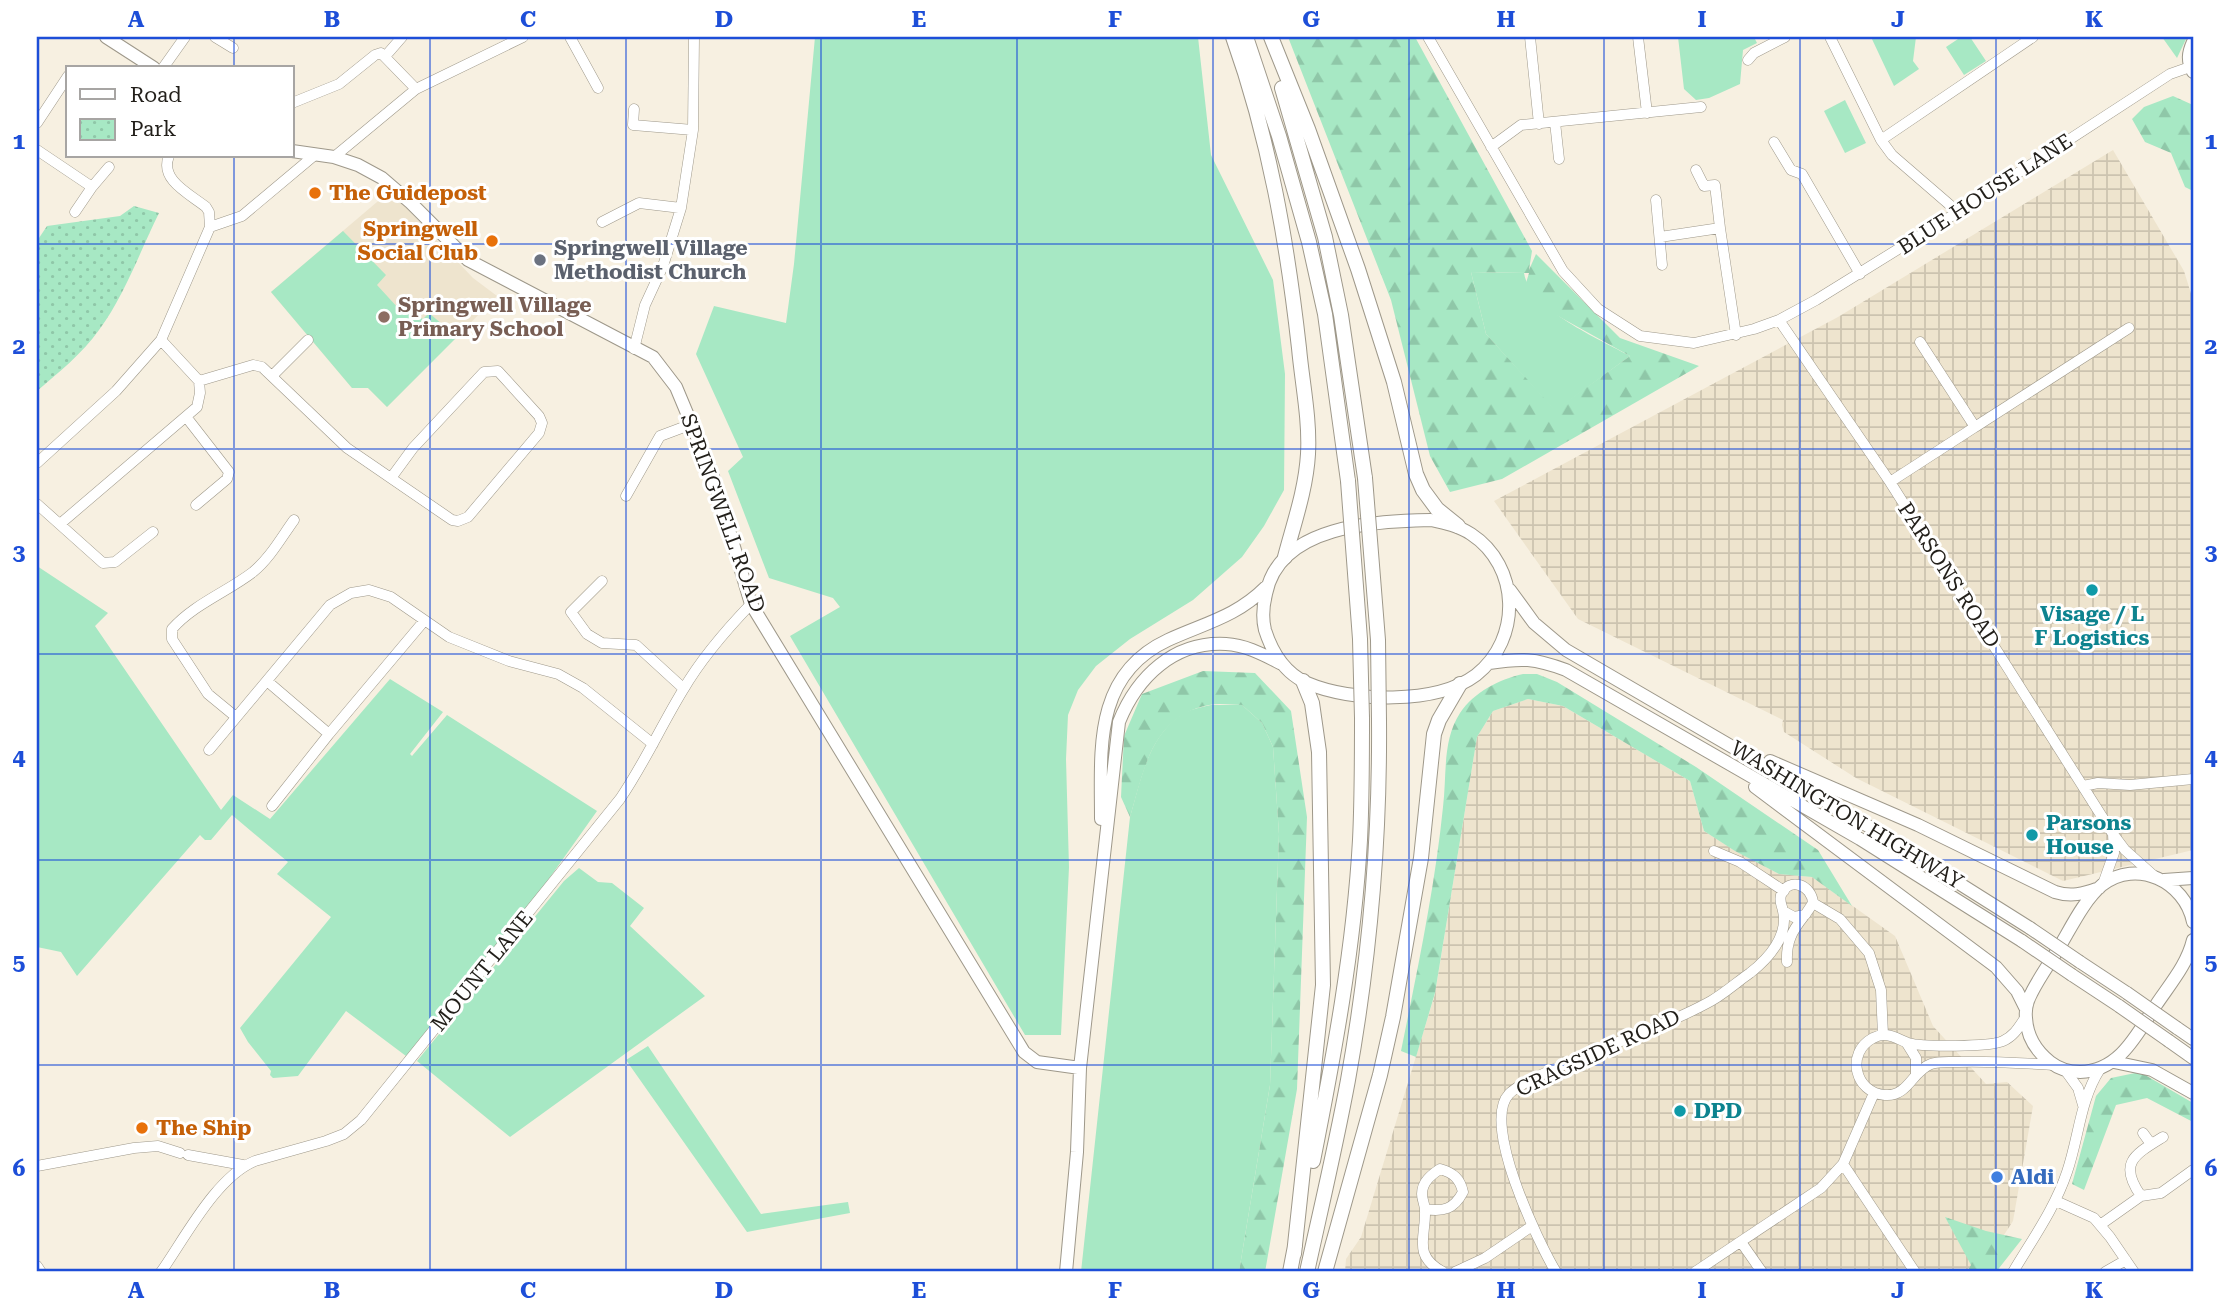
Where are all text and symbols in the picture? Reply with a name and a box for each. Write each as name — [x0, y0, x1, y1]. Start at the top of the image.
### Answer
text: A — [128, 6, 145, 33]
text: B — [324, 6, 340, 33]
text: C — [520, 6, 536, 33]
text: D — [715, 6, 733, 33]
text: E — [912, 6, 926, 33]
text: F — [1108, 6, 1122, 33]
text: G — [1302, 6, 1320, 33]
text: H — [1497, 6, 1516, 33]
text: I — [1697, 6, 1707, 33]
text: J — [1891, 6, 1905, 33]
text: K — [2085, 6, 2103, 33]
legend — [66, 66, 294, 158]
text: Road — [130, 83, 182, 107]
text: Park — [130, 117, 176, 141]
text: 1 — [13, 128, 26, 155]
text: 1 — [2205, 128, 2218, 155]
street label: BLUE HOUSE LANE — [1893, 129, 2077, 259]
place label: The Guidepost — [329, 181, 487, 205]
marker: The Guidepost — [307, 185, 323, 201]
place label: Springwell Social Club — [358, 217, 478, 265]
marker: Springwell Social Club — [484, 233, 500, 249]
place label: Springwell Village Methodist Church — [554, 236, 748, 284]
marker: Springwell Village Methodist Church — [532, 252, 548, 268]
place label: Springwell Village Primary School — [398, 293, 592, 341]
marker: Springwell Village Primary School — [376, 309, 392, 325]
text: 2 — [13, 333, 25, 360]
text: 2 — [2205, 333, 2217, 360]
street label: SPRINGWELL ROAD — [676, 410, 770, 616]
street label: PARSONS ROAD — [1893, 498, 2005, 652]
text: 3 — [13, 539, 26, 566]
text: 3 — [2205, 539, 2218, 566]
marker: Visage / L F Logistics — [2084, 582, 2100, 598]
place label: Visage / L F Logistics — [2035, 602, 2150, 650]
street label: WASHINGTON HIGHWAY — [1726, 736, 1968, 894]
text: 4 — [13, 744, 26, 771]
text: 4 — [2205, 744, 2218, 771]
place label: Parsons House — [2046, 811, 2131, 859]
marker: Parsons House — [2024, 827, 2040, 843]
street label: MOUNT LANE — [426, 906, 538, 1036]
text: 5 — [13, 949, 26, 976]
text: 5 — [2205, 949, 2218, 976]
street label: CRAGSIDE ROAD — [1512, 1004, 1684, 1102]
place label: DPD — [1694, 1099, 1742, 1123]
marker: DPD — [1672, 1103, 1688, 1119]
place label: The Ship — [156, 1116, 251, 1140]
marker: The Ship — [134, 1120, 150, 1136]
text: 6 — [13, 1155, 26, 1182]
text: 6 — [2205, 1155, 2218, 1182]
place label: Aldi — [2011, 1165, 2054, 1189]
marker: Aldi — [1989, 1169, 2005, 1185]
text: A — [128, 1277, 145, 1304]
text: B — [324, 1277, 340, 1304]
text: C — [520, 1277, 536, 1304]
text: D — [715, 1277, 733, 1304]
text: E — [912, 1277, 926, 1304]
text: F — [1108, 1277, 1122, 1304]
text: G — [1302, 1277, 1320, 1304]
text: H — [1497, 1277, 1516, 1304]
text: I — [1697, 1277, 1707, 1304]
text: J — [1891, 1277, 1905, 1304]
text: K — [2085, 1277, 2103, 1304]

